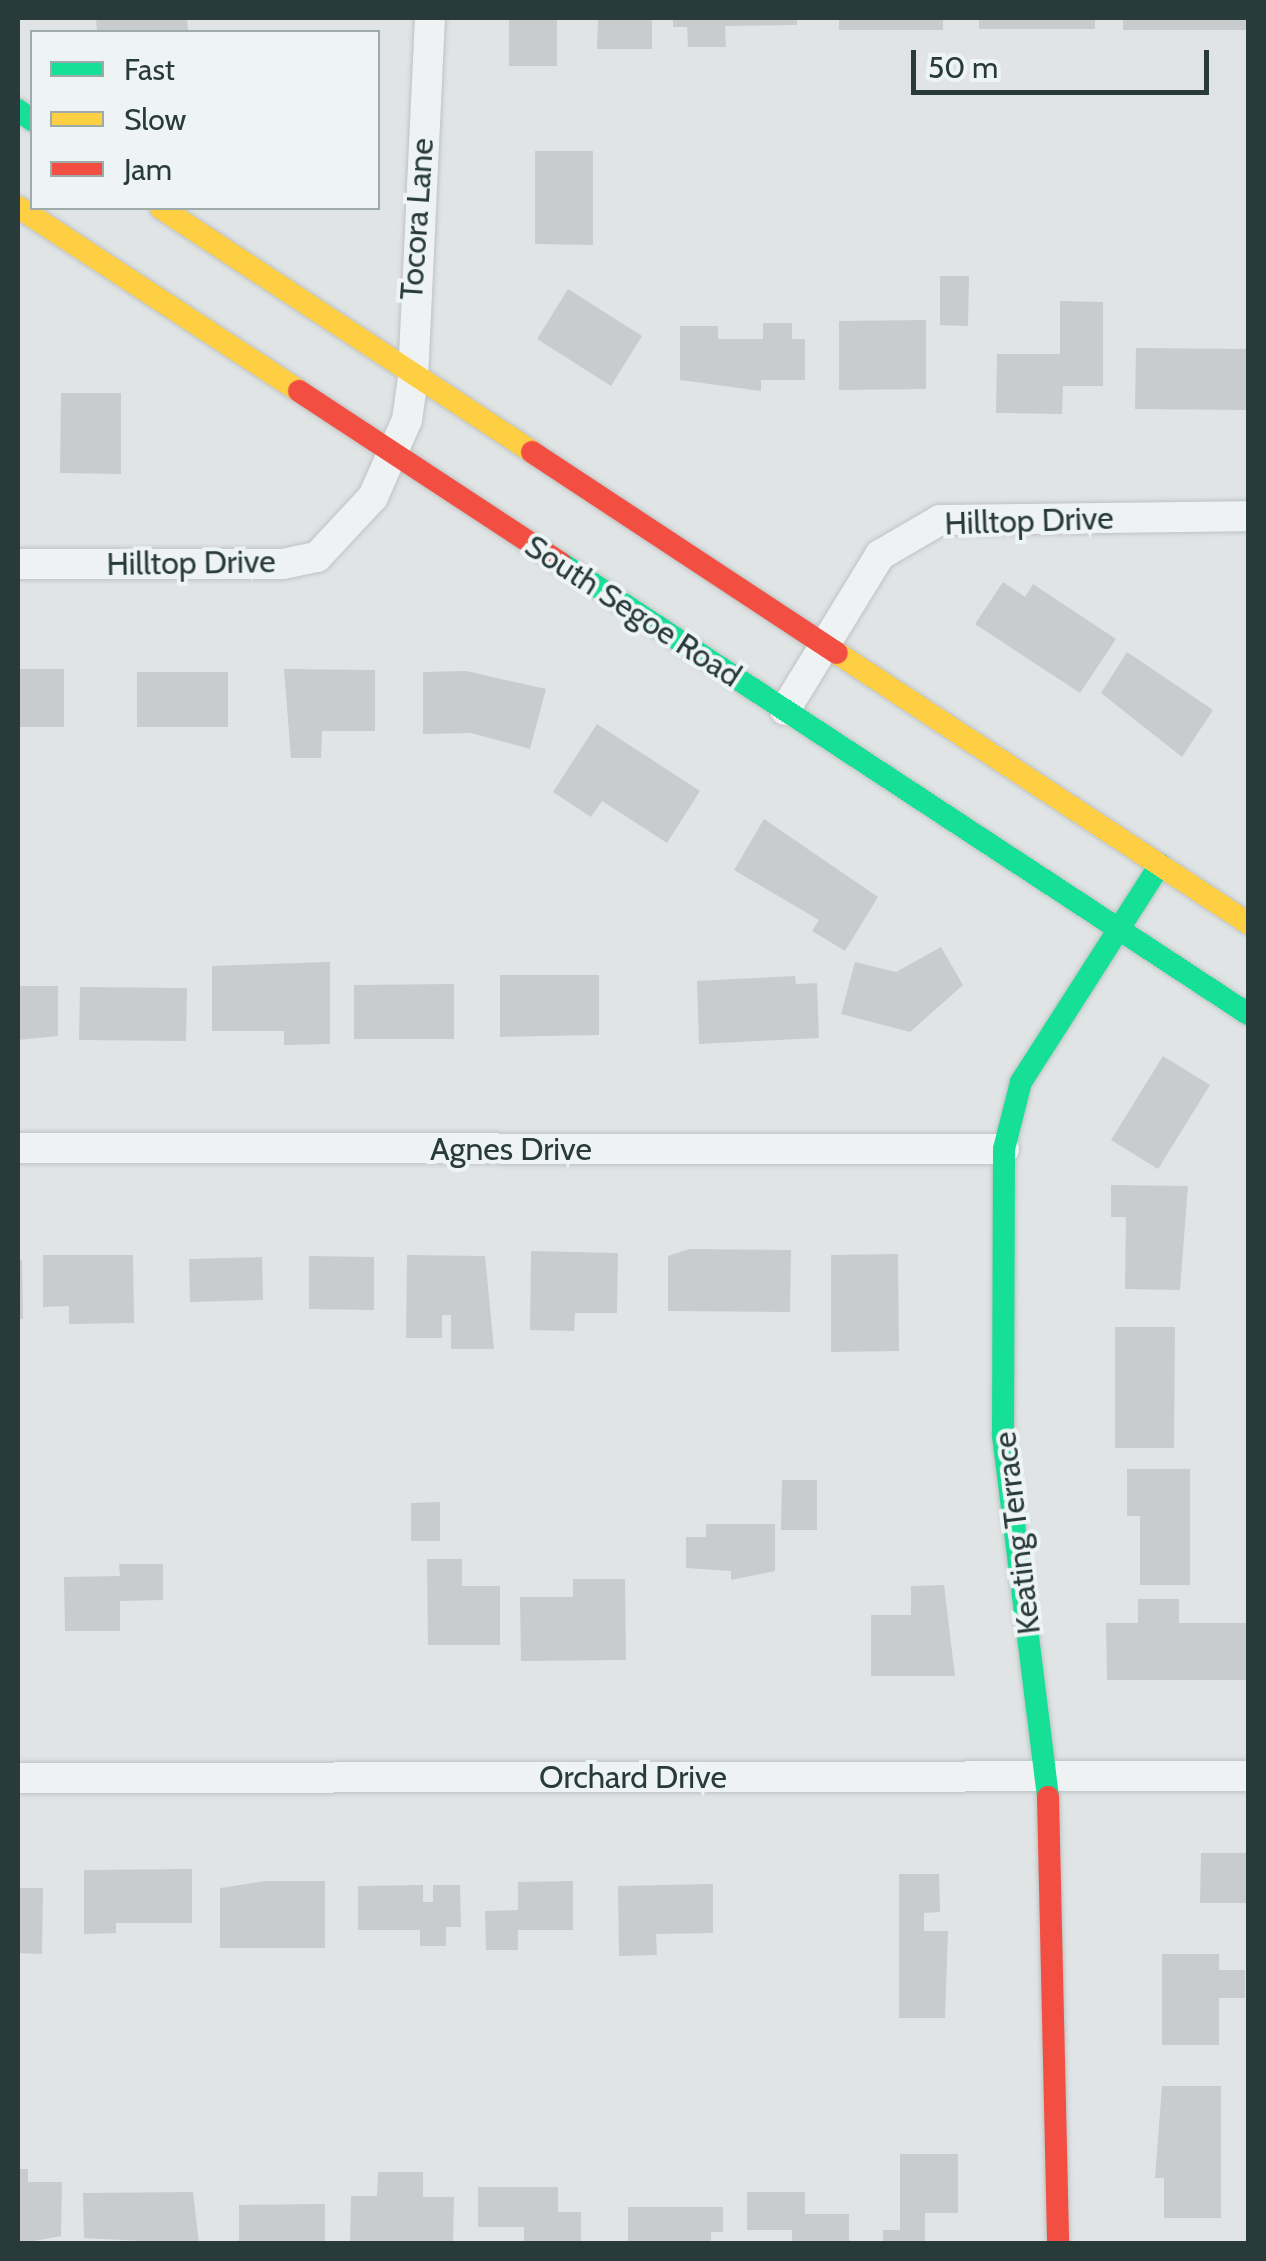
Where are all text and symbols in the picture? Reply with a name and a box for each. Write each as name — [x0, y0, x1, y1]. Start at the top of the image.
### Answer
legend — [30, 30, 380, 210]
scale bar — [916, 30, 1214, 92]
text: 50 m — [928, 49, 998, 86]
text: Fast — [124, 51, 175, 88]
text: Slow — [124, 101, 186, 138]
street label: Tocora Lane — [392, 137, 442, 301]
text: Jam — [124, 151, 172, 188]
street label: Hilltop Drive — [944, 499, 1114, 543]
street label: South Segoe Road — [518, 527, 748, 695]
street label: Hilltop Drive — [106, 542, 276, 584]
street label: Agnes Drive — [430, 1130, 592, 1168]
street label: Keating Terrace — [986, 1429, 1048, 1637]
street label: Orchard Drive — [539, 1758, 727, 1796]

